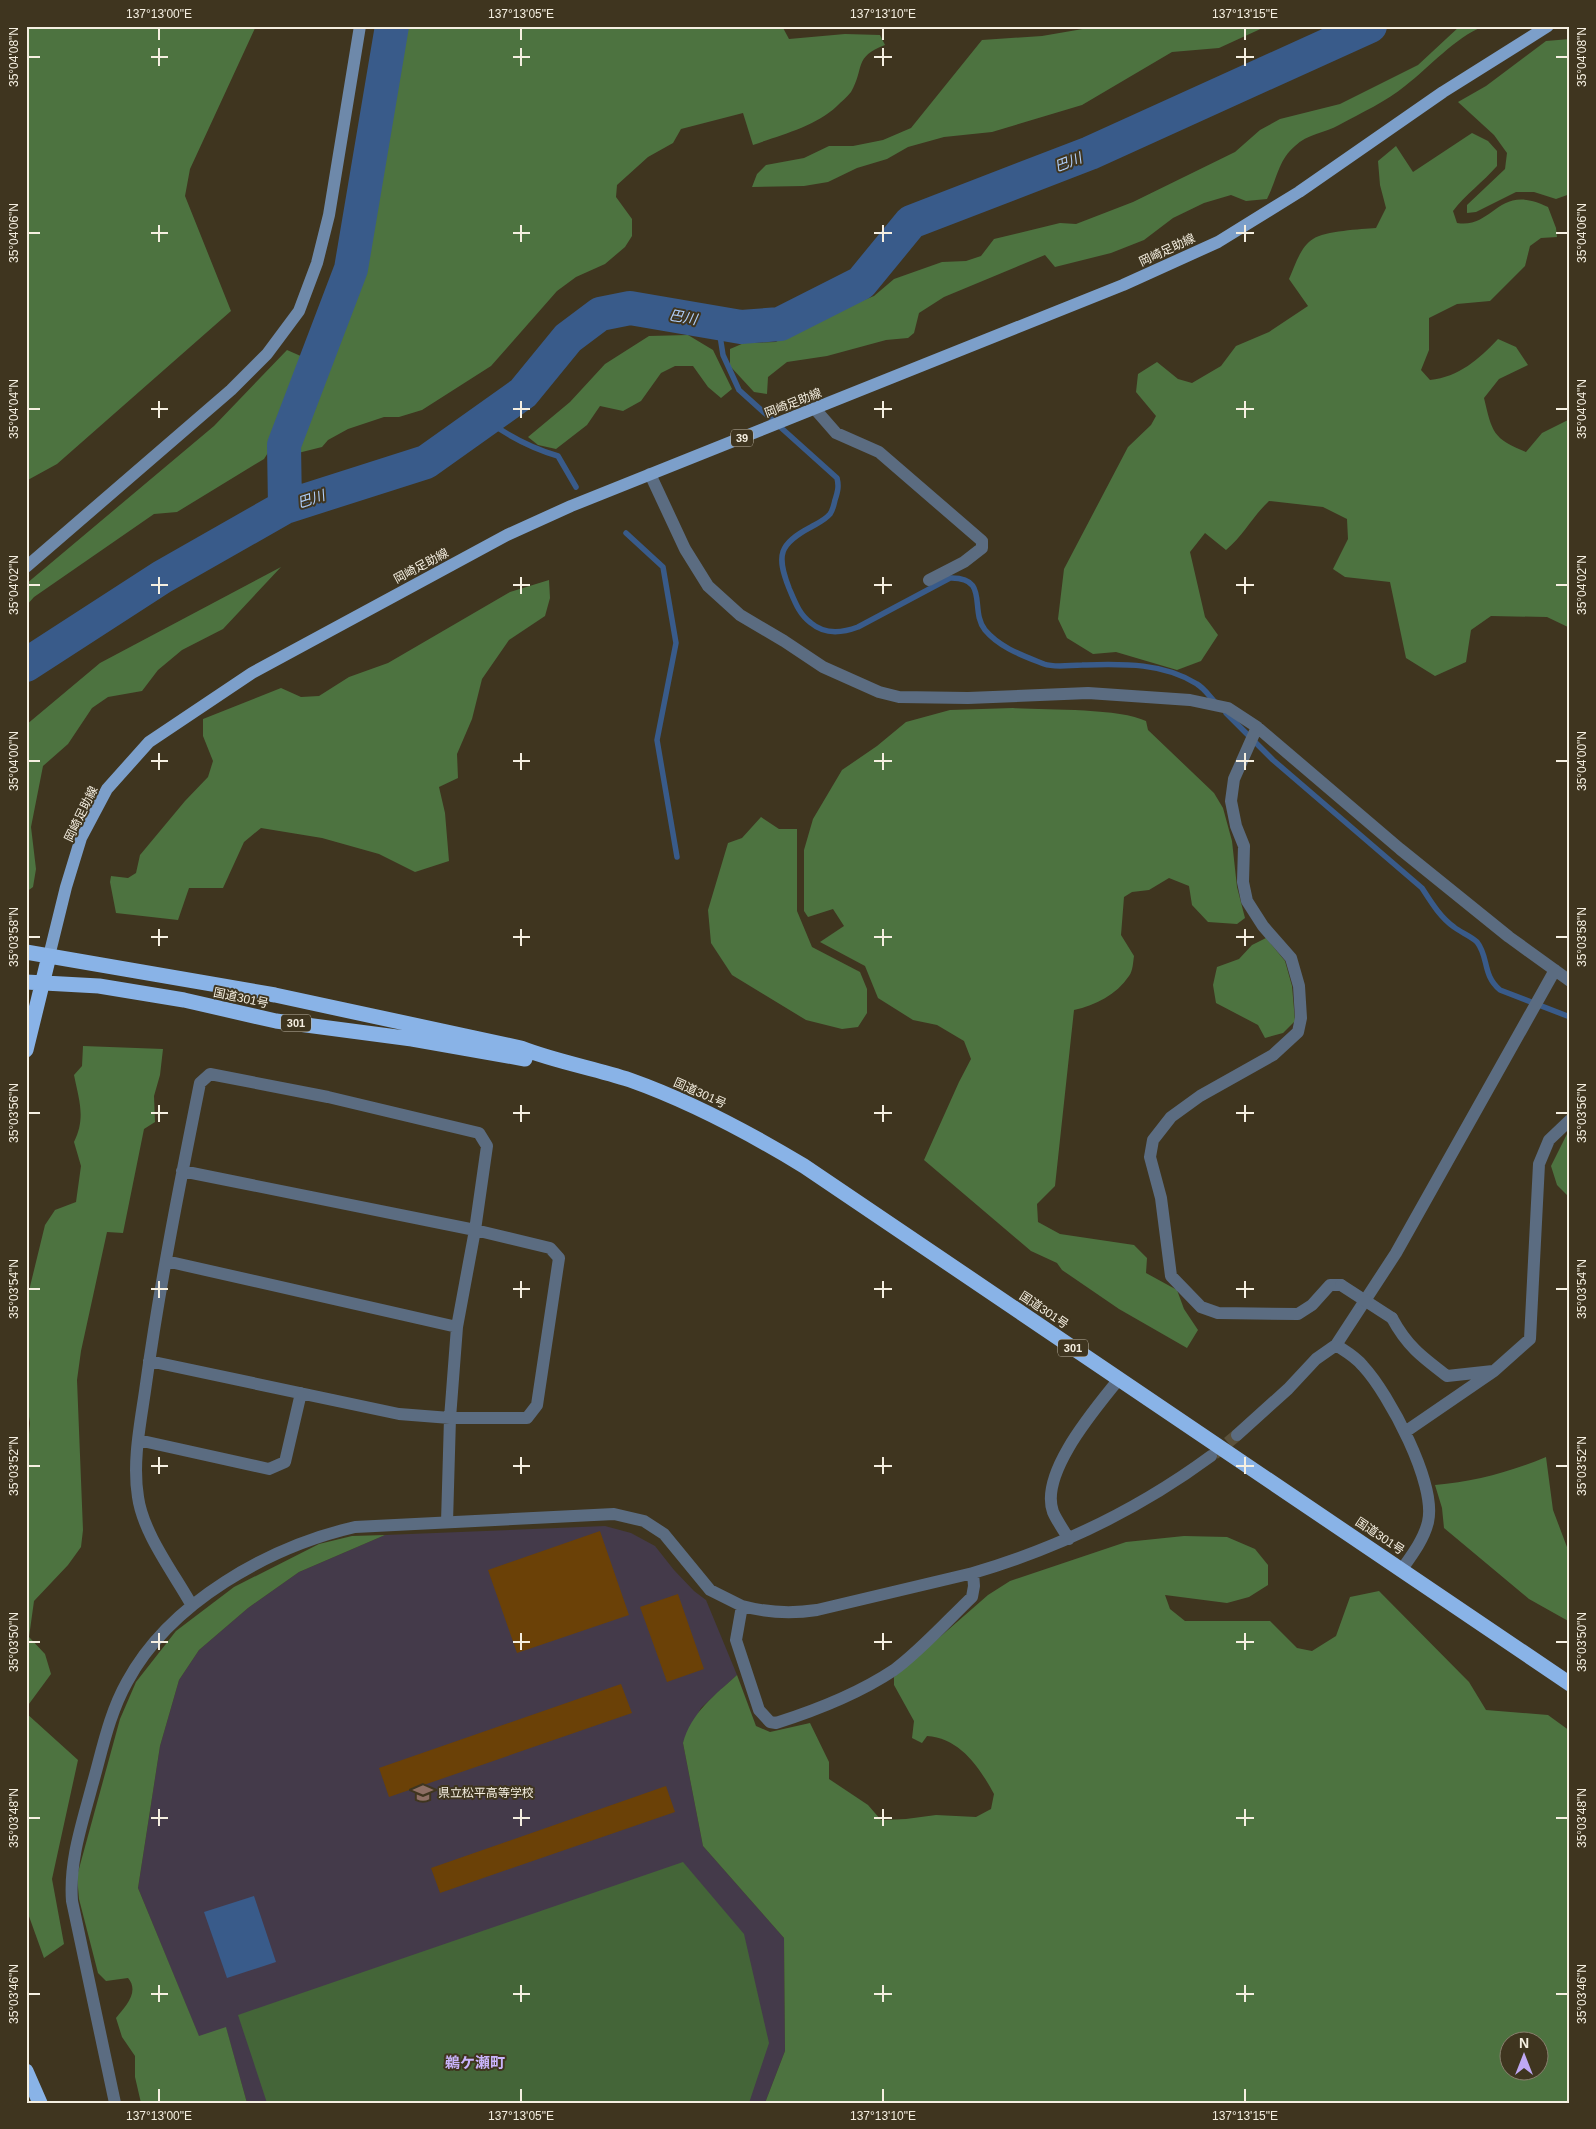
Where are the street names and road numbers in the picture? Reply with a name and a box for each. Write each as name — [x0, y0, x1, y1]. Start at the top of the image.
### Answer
street label: 岡崎足助線 — [1137, 231, 1197, 269]
street label: 岡崎足助線 — [762, 386, 824, 420]
road number: 39 — [731, 429, 753, 446]
street label: 岡崎足助線 — [391, 546, 451, 586]
street label: 岡崎足助線 — [62, 784, 100, 844]
street label: 国道301号 — [212, 985, 270, 1011]
road number: 301 — [281, 1014, 311, 1032]
street label: 国道301号 — [672, 1075, 728, 1111]
street label: 国道301号 — [1017, 1289, 1071, 1331]
road number: 301 — [1058, 1340, 1088, 1356]
street label: 国道301号 — [1353, 1515, 1407, 1557]

